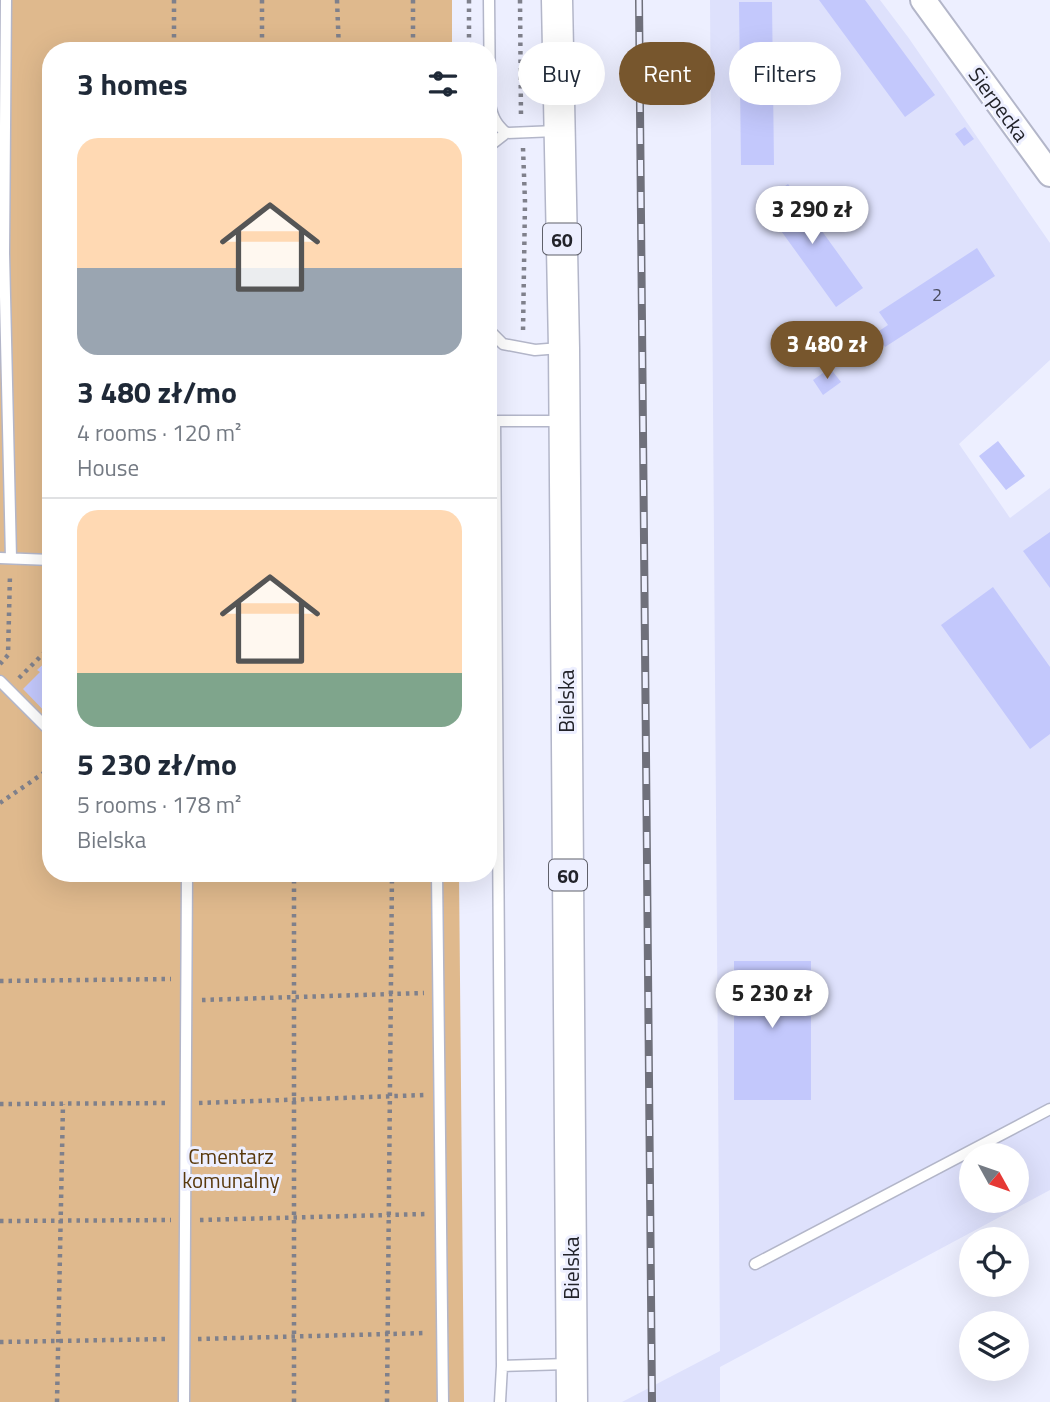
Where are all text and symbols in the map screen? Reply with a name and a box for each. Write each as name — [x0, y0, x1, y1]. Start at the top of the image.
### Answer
chip: Buy — [518, 42, 605, 105]
chip: Rent — [619, 42, 715, 105]
chip: Filters — [729, 42, 841, 105]
street label: Sierpecka — [961, 60, 1037, 148]
text: 3 homes — [77, 61, 188, 107]
icon: filters — [424, 65, 462, 103]
icon: home — [207, 184, 333, 310]
pin: 3 290 zł — [740, 187, 884, 246]
text: 3 290 zł — [772, 191, 852, 226]
road number: 60 — [543, 224, 581, 255]
house number: 2 — [932, 281, 942, 308]
pin: 3 480 zł — [755, 322, 899, 381]
text: 3 480 zł — [787, 326, 867, 361]
text: 3 480 zł/mo — [77, 369, 237, 415]
text: 4 rooms · 120 m² — [77, 415, 241, 450]
text: House — [77, 450, 139, 485]
icon: home — [207, 556, 333, 682]
street label: Bielska — [550, 669, 582, 733]
text: 5 230 zł/mo — [77, 741, 237, 787]
text: 5 rooms · 178 m² — [77, 787, 241, 822]
text: Bielska — [77, 822, 146, 857]
road number: 60 — [549, 860, 587, 890]
pin: 5 230 zł — [700, 970, 844, 1030]
text: 5 230 zł — [732, 975, 812, 1010]
park label: Cmentarz komunalny — [182, 1140, 280, 1196]
north arrow — [959, 1143, 1029, 1213]
map controls — [959, 1143, 1029, 1381]
button: locate — [959, 1227, 1029, 1297]
street label: Bielska — [555, 1236, 587, 1300]
button: layers — [959, 1311, 1029, 1381]

